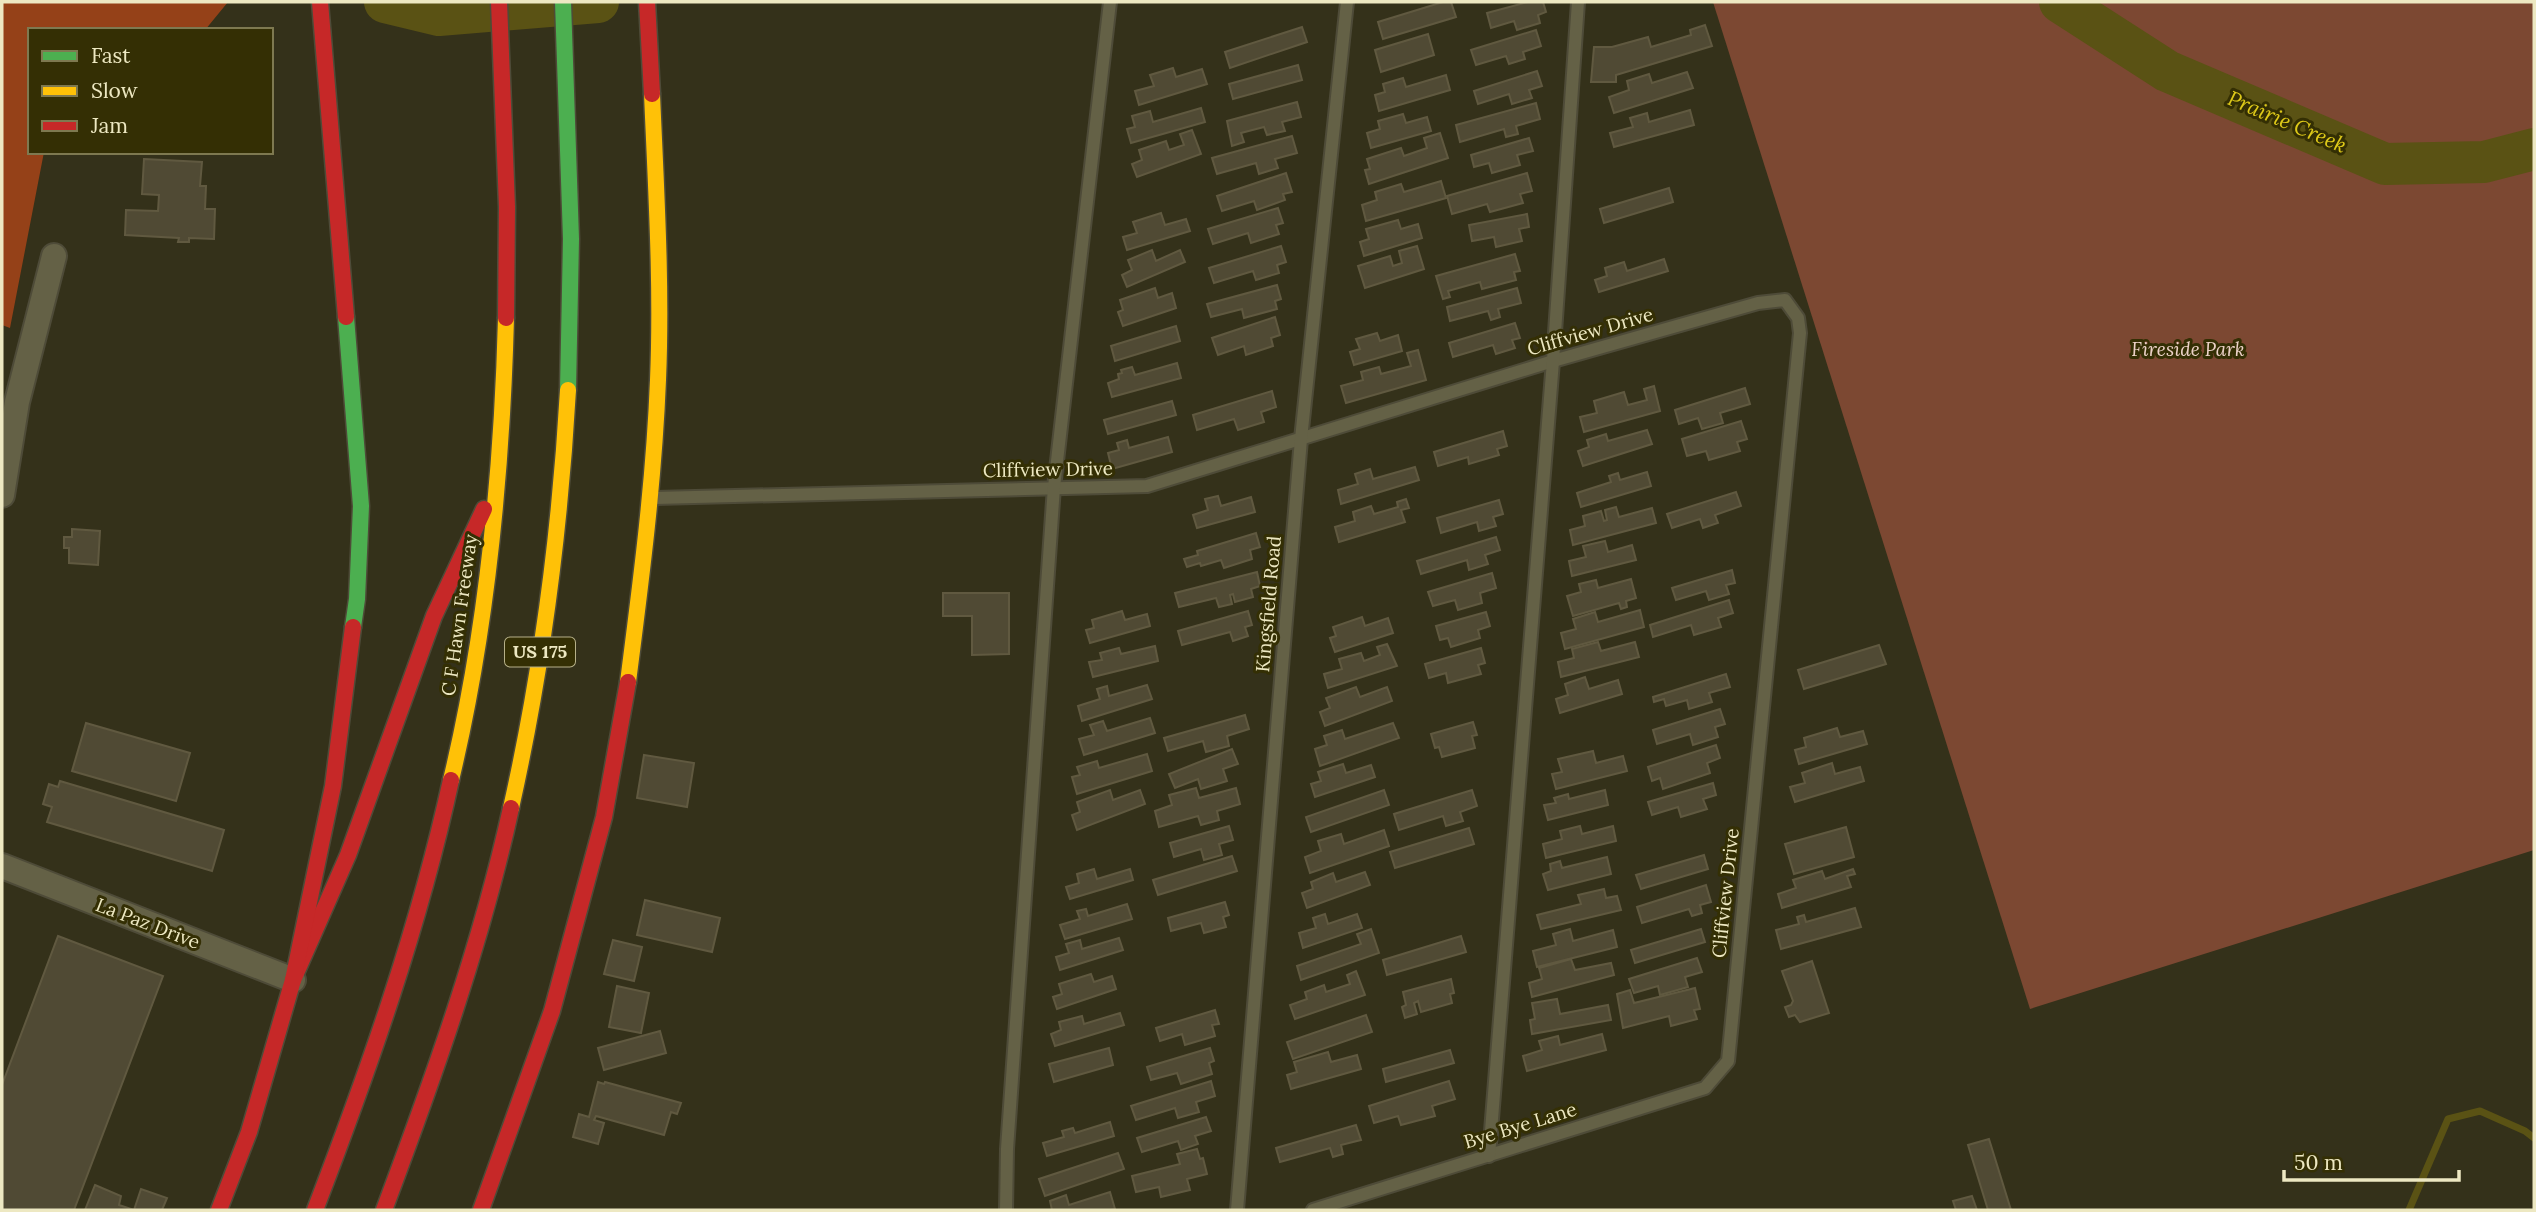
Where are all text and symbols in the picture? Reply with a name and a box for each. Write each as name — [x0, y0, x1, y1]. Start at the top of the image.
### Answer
legend — [28, 28, 273, 154]
text: Fast — [91, 42, 131, 69]
text: Slow — [91, 77, 138, 104]
water label: Prairie Creek — [2224, 84, 2351, 159]
text: Jam — [90, 112, 128, 139]
street label: Cliffview Drive — [1524, 302, 1656, 360]
park label: Fireside Park — [2131, 337, 2245, 361]
street label: Cliffview Drive — [983, 456, 1113, 482]
street label: C F Hawn Freeway — [436, 533, 482, 697]
street label: Kingsfield Road — [1250, 535, 1286, 673]
road number: US 175 — [505, 638, 575, 666]
street label: Cliffview Drive — [1706, 827, 1744, 959]
street label: La Paz Drive — [93, 892, 203, 954]
street label: Bye Bye Lane — [1461, 1097, 1579, 1153]
scale bar — [2284, 1138, 2459, 1182]
text: 50 m — [2294, 1149, 2343, 1176]

